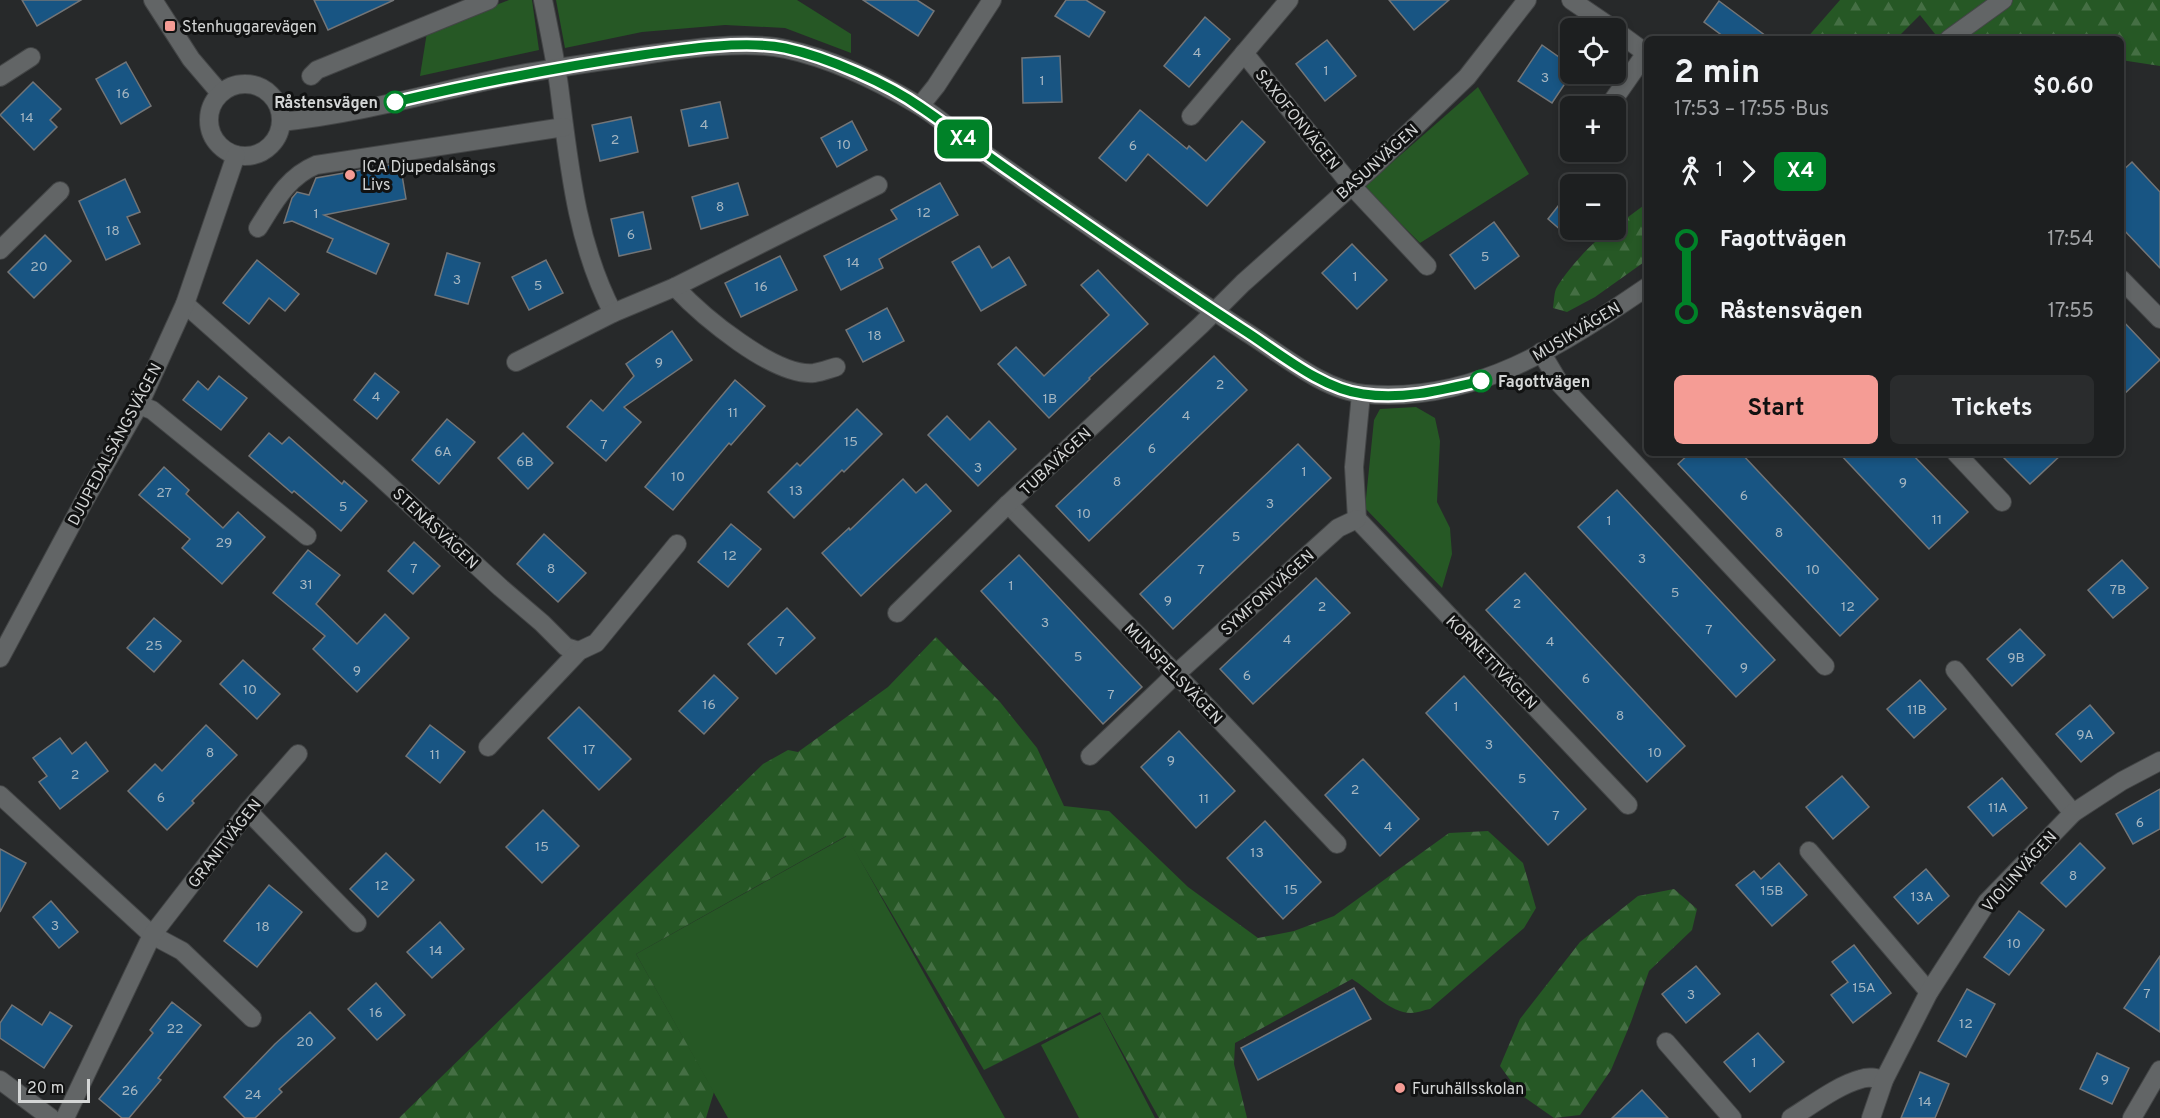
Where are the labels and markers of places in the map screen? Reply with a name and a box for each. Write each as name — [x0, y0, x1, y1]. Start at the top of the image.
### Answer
place label: Stenhuggarevägen — [182, 18, 317, 38]
marker: Stenhuggarevägen — [163, 19, 177, 33]
marker: Råstensvägen — [384, 91, 406, 113]
place label: Råstensvägen — [274, 93, 378, 114]
place label: ICA Djupedalsängs Livs — [362, 158, 496, 196]
marker: ICA Djupedalsängs Livs — [343, 168, 357, 182]
marker: Fagottvägen — [1470, 370, 1492, 392]
place label: Fagottvägen — [1498, 373, 1590, 393]
place label: Furuhällsskolan — [1412, 1080, 1524, 1100]
marker: Furuhällsskolan — [1393, 1081, 1407, 1095]

